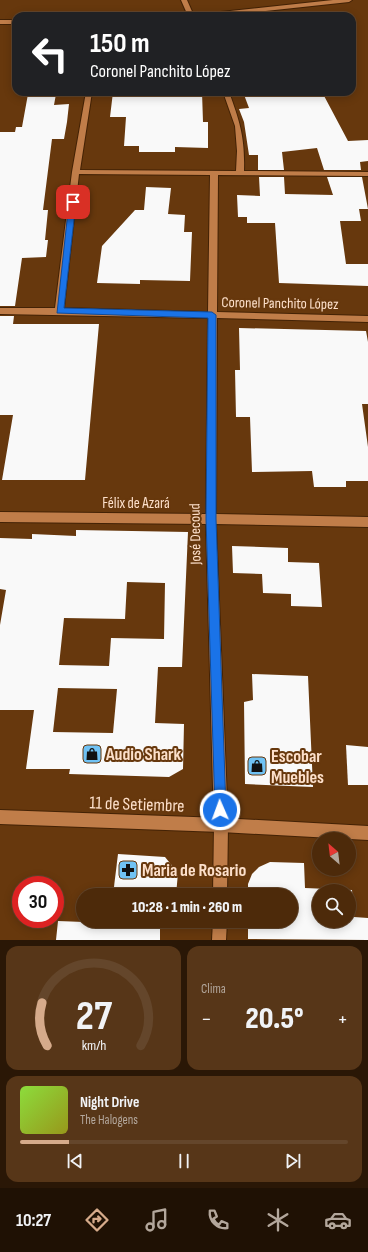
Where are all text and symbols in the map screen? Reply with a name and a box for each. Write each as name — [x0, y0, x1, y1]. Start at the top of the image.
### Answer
text: 150 m — [90, 27, 150, 60]
icon: left — [24, 28, 76, 80]
text: Coronel Panchito López — [90, 61, 231, 82]
pin — [56, 185, 90, 219]
icon: arrive — [62, 191, 84, 213]
street label: Coronel Panchito López — [221, 293, 339, 314]
street label: Félix de Azará — [102, 494, 170, 513]
street label: José Decoud — [185, 503, 206, 566]
shop icon: Audio Shark — [81, 743, 103, 765]
place label: Audio Shark — [105, 744, 182, 765]
place label: Escobar Muebles — [271, 746, 324, 788]
shop icon: Escobar Muebles — [246, 755, 268, 777]
position arrow — [199, 789, 241, 831]
street label: 11 de Setiembre — [89, 792, 185, 817]
north arrow — [312, 832, 356, 876]
map controls — [312, 832, 356, 928]
pharmacy icon: Maria de Rosario — [117, 859, 139, 881]
place label: Maria de Rosario — [142, 860, 246, 881]
speed limit sign: 30 — [12, 876, 64, 928]
button: search — [312, 884, 356, 928]
text: 10:28 · 1 min · 260 m — [132, 898, 242, 917]
text: Clima — [201, 981, 226, 997]
text: 27 — [75, 992, 113, 1041]
text: 20.5° — [245, 1001, 304, 1037]
text: − — [201, 1006, 212, 1033]
text: + — [337, 1006, 348, 1033]
text: km/h — [81, 1037, 106, 1054]
text: Night Drive — [80, 1093, 139, 1112]
text: The Halogens — [80, 1112, 138, 1128]
icon: previous — [64, 1150, 86, 1172]
icon: pause — [173, 1150, 195, 1172]
icon: next — [282, 1150, 304, 1172]
icon: directions — [83, 1206, 111, 1234]
icon: music — [143, 1206, 171, 1234]
icon: phone — [204, 1206, 232, 1234]
icon: climate — [264, 1206, 292, 1234]
icon: car — [324, 1206, 352, 1234]
text: 10:27 — [16, 1210, 51, 1231]

